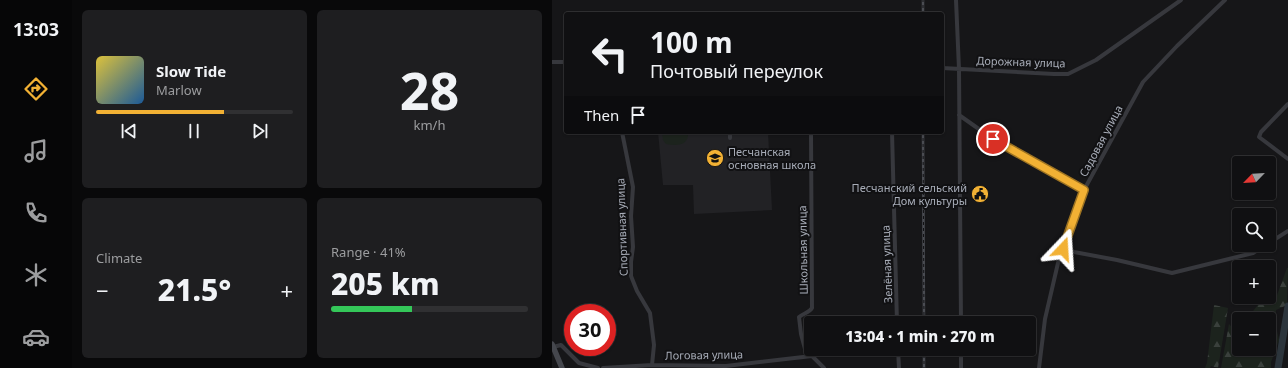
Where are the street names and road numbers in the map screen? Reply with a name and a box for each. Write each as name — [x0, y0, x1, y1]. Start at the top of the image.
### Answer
street label: Дорожная улица — [976, 52, 1066, 71]
street label: Садовая улица — [1075, 102, 1126, 179]
street label: Спортивная улица — [612, 178, 631, 276]
street label: Школьная улица — [794, 205, 811, 295]
street label: Зелёная улица — [878, 225, 895, 303]
street label: Логовая улица — [665, 346, 743, 363]

